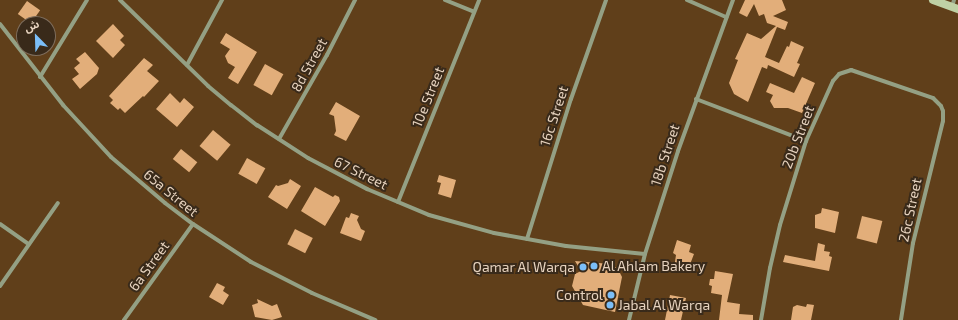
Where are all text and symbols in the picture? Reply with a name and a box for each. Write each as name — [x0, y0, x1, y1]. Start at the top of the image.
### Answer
north arrow — [16, 16, 56, 56]
text: ش — [22, 16, 41, 34]
street label: 8d Street — [287, 35, 331, 95]
street label: 10e Street — [408, 64, 448, 130]
street label: 16c Street — [536, 84, 572, 148]
street label: 20b Street — [778, 103, 818, 171]
street label: 18b Street — [647, 122, 683, 188]
street label: 67 Street — [332, 153, 390, 193]
street label: 65a Street — [140, 166, 202, 220]
street label: 26c Street — [895, 177, 925, 243]
street label: 6a Street — [125, 238, 173, 294]
place label: Al Ahlam Bakery — [602, 258, 706, 274]
place label: Qamar Al Warqa — [471, 259, 575, 275]
marker: Al Ahlam Bakery — [589, 261, 599, 271]
marker: Qamar Al Warqa — [578, 262, 588, 272]
place label: Control — [556, 287, 603, 303]
marker: Control — [606, 290, 616, 300]
place label: Jabal Al Warqa — [618, 297, 711, 313]
marker: Jabal Al Warqa — [605, 300, 615, 310]

